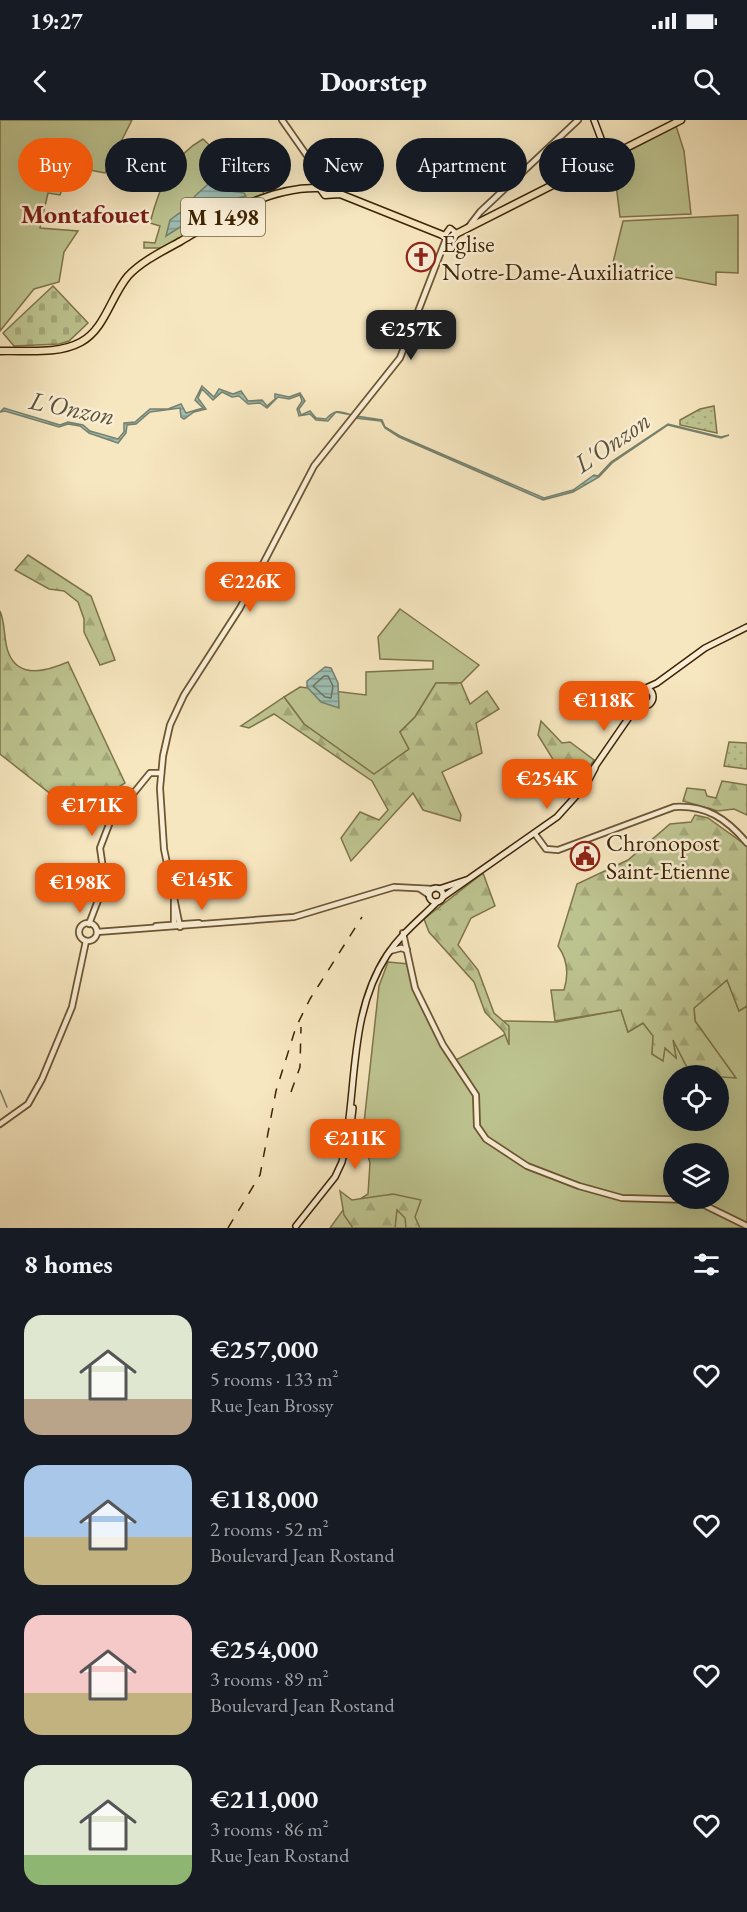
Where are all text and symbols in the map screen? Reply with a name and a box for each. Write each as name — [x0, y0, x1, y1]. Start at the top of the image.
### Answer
text: 19:27 — [30, 7, 83, 36]
text: Doorstep — [320, 64, 427, 99]
icon: back — [24, 65, 57, 98]
icon: search — [690, 65, 723, 98]
chip: Buy — [18, 138, 93, 192]
chip: Rent — [105, 138, 187, 192]
chip: Filters — [199, 138, 291, 192]
chip: New — [303, 138, 384, 192]
chip: Apartment — [396, 138, 527, 192]
chip: House — [539, 138, 635, 192]
district label: Montafouet — [21, 197, 150, 231]
road number: M 1498 — [181, 198, 265, 236]
place label: Église Notre-Dame-Auxiliatrice — [442, 228, 673, 287]
church icon: Église Notre-Dame-Auxiliatrice — [405, 241, 437, 273]
pin: €257K — [369, 310, 453, 361]
text: €257K — [380, 316, 442, 342]
water label: L'Onzon — [25, 383, 118, 433]
water label: L'Onzon — [566, 403, 657, 481]
pin: €226K — [208, 562, 292, 613]
text: €226K — [219, 568, 281, 594]
pin: €118K — [562, 681, 646, 732]
text: €118K — [573, 687, 635, 713]
pin: €254K — [505, 759, 589, 810]
text: €254K — [516, 765, 578, 791]
pin: €171K — [50, 786, 134, 837]
text: €171K — [61, 792, 123, 818]
place label: Chronopost Saint-Etienne — [606, 827, 730, 886]
public building icon: Chronopost Saint-Etienne — [569, 840, 601, 872]
pin: €145K — [160, 860, 244, 911]
pin: €198K — [38, 863, 122, 914]
text: €145K — [171, 866, 233, 892]
text: €198K — [49, 869, 111, 895]
map controls — [663, 1065, 729, 1209]
button: locate — [663, 1065, 729, 1131]
pin: €211K — [313, 1119, 397, 1170]
text: €211K — [324, 1125, 386, 1151]
button: layers — [663, 1143, 729, 1209]
text: 8 homes — [24, 1247, 113, 1281]
icon: filters — [690, 1248, 723, 1281]
text: €257,000 — [210, 1332, 318, 1366]
icon: home — [72, 1339, 144, 1411]
icon: heart — [690, 1359, 723, 1392]
text: 5 rooms · 133 m² — [210, 1366, 338, 1392]
text: Rue Jean Brossy — [210, 1392, 334, 1418]
text: €118,000 — [210, 1482, 318, 1516]
icon: home — [72, 1489, 144, 1561]
icon: heart — [690, 1509, 723, 1542]
text: 2 rooms · 52 m² — [210, 1516, 329, 1542]
text: Boulevard Jean Rostand — [210, 1542, 395, 1568]
text: €254,000 — [210, 1632, 318, 1666]
icon: home — [72, 1639, 144, 1711]
icon: heart — [690, 1659, 723, 1692]
text: 3 rooms · 89 m² — [210, 1666, 329, 1692]
text: Boulevard Jean Rostand — [210, 1692, 395, 1718]
text: €211,000 — [210, 1782, 318, 1816]
icon: home — [72, 1789, 144, 1861]
icon: heart — [690, 1809, 723, 1842]
text: 3 rooms · 86 m² — [210, 1816, 329, 1842]
text: Rue Jean Rostand — [210, 1842, 349, 1868]

